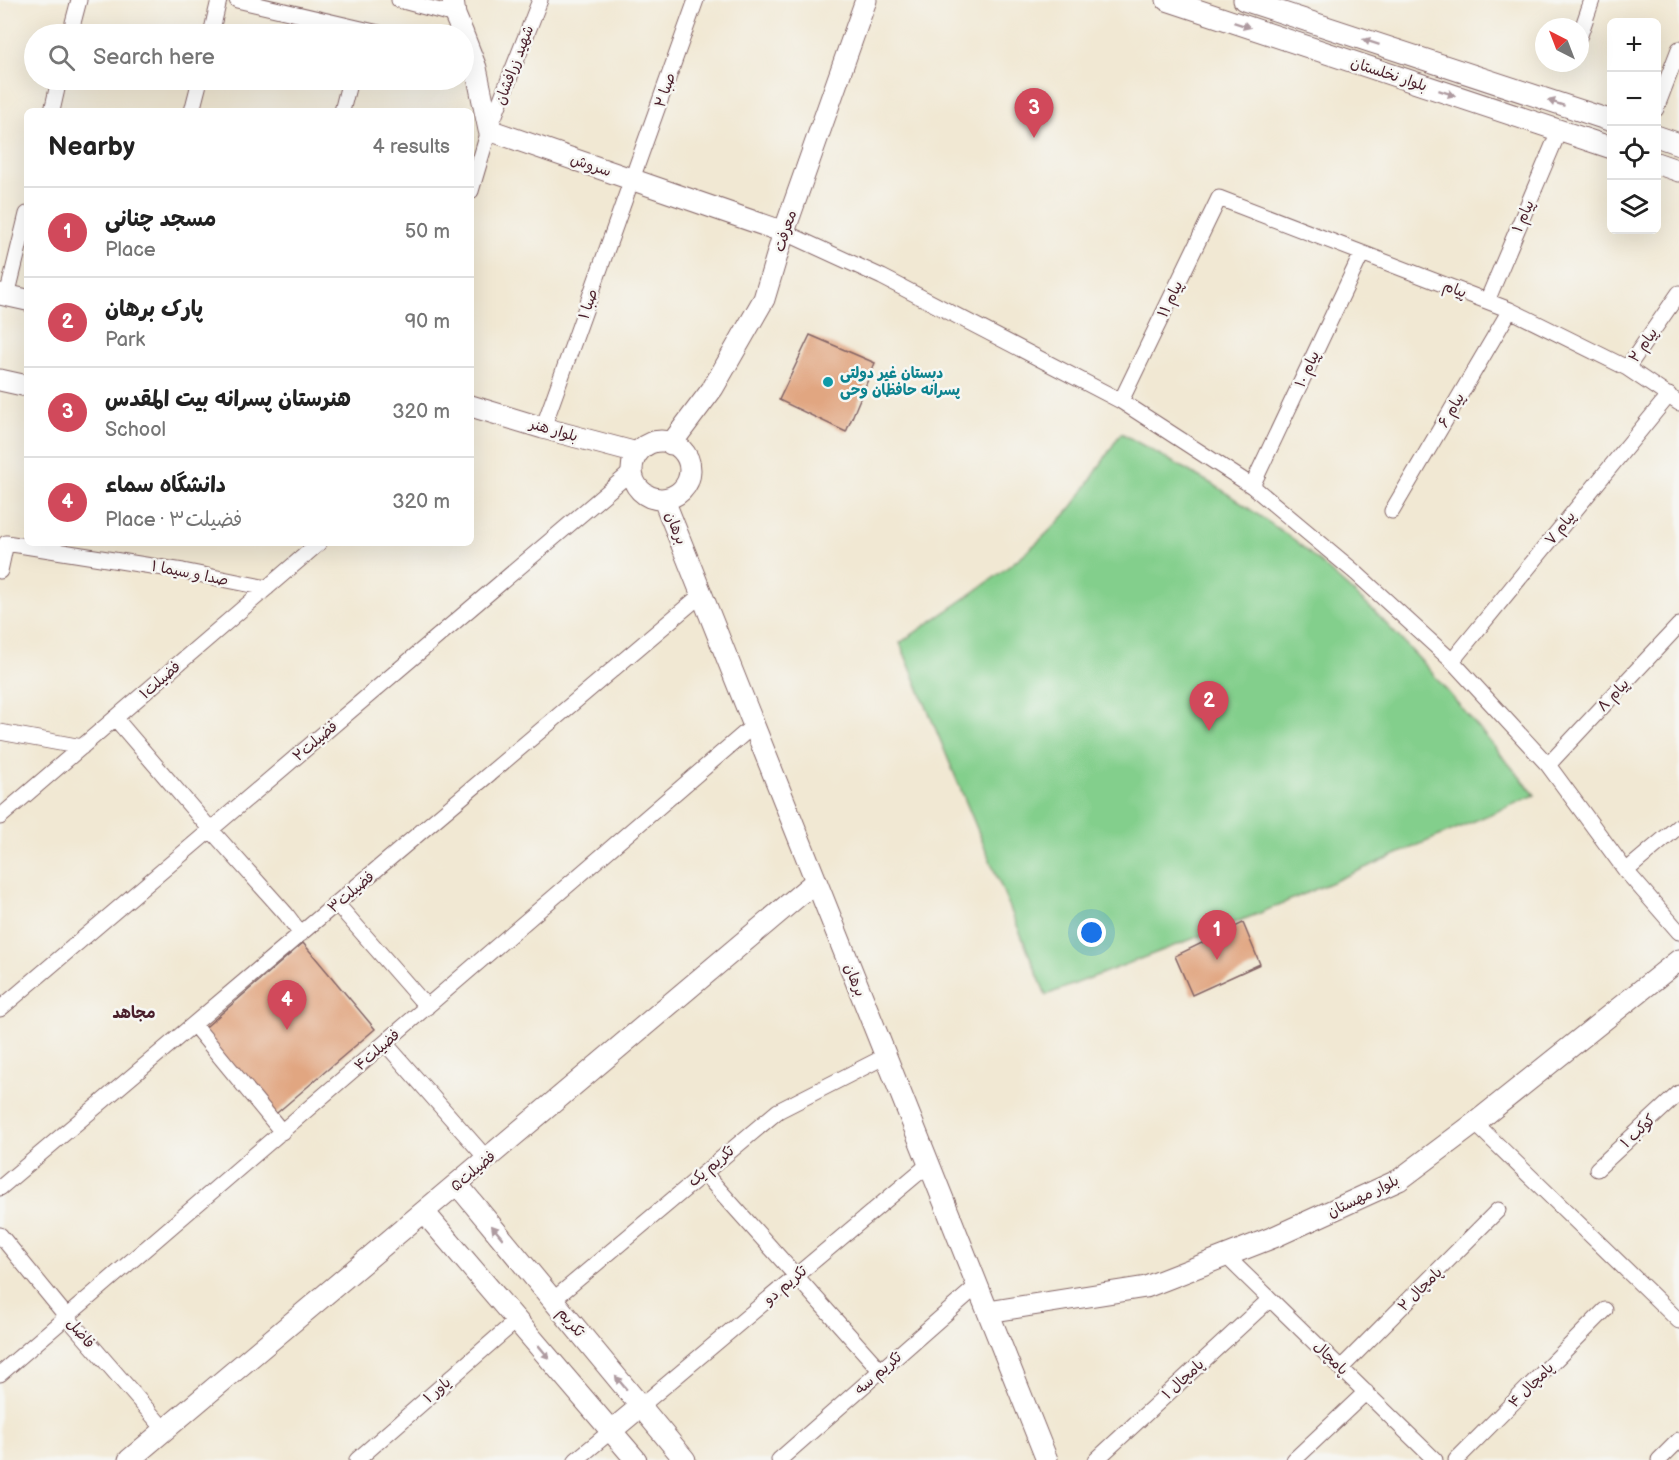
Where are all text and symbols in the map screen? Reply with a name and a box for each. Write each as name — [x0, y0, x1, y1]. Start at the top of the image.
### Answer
north arrow — [1535, 18, 1589, 72]
map controls — [1607, 18, 1661, 234]
button: + — [1607, 18, 1661, 72]
one-way arrow — [1233, 21, 1251, 30]
street label: شهید زرافشان — [491, 23, 538, 108]
search box — [24, 24, 474, 90]
one-way arrow — [1362, 37, 1380, 46]
icon: search — [45, 41, 78, 74]
text: Search here — [93, 44, 215, 71]
street label: بلوار نخلستان — [1348, 53, 1429, 96]
street label: صبا ۲ — [651, 70, 680, 110]
button: − — [1607, 72, 1661, 126]
pin: 3 — [1014, 88, 1054, 138]
one-way arrow — [1438, 89, 1456, 99]
one-way arrow — [1547, 98, 1565, 107]
button: locate — [1607, 126, 1661, 180]
text: Nearby — [48, 132, 135, 163]
text: 4 results — [372, 135, 450, 159]
street label: سروش — [568, 150, 614, 181]
button: layers — [1607, 180, 1661, 234]
street label: پیام ۱ — [1508, 197, 1540, 236]
text: مسجد چنانی — [105, 206, 216, 233]
street label: معرفت — [770, 208, 801, 254]
text: 1 — [63, 220, 72, 244]
text: 50 m — [405, 220, 450, 244]
text: Place — [105, 238, 156, 262]
street label: پیام — [1440, 276, 1469, 304]
street label: پیام ۱۱ — [1153, 278, 1188, 321]
street label: صبا ۱ — [574, 286, 602, 322]
text: پارک برهان — [105, 296, 203, 323]
text: 2 — [62, 310, 73, 334]
text: 90 m — [405, 310, 450, 334]
street label: پیام ۲ — [1625, 324, 1663, 367]
text: Park — [105, 328, 145, 352]
street label: پیام ۱۰ — [1291, 348, 1325, 391]
place label: دبستان غیر دولتی پسرانه حافظان وحی — [840, 364, 961, 400]
marker: دبستان غیر دولتی پسرانه حافظان وحی — [821, 375, 835, 389]
text: هنرستان پسرانه بیت المقدس — [105, 386, 351, 413]
street label: پیام ۶ — [1434, 389, 1470, 432]
text: 3 — [62, 400, 73, 424]
text: 320 m — [392, 400, 450, 424]
street label: بلوار هنر — [526, 414, 580, 446]
text: School — [105, 418, 166, 442]
text: دانشگاه سماء — [105, 472, 226, 499]
text: 4 — [62, 490, 73, 514]
text: 320 m — [392, 490, 450, 514]
street label: پیام ۷ — [1541, 507, 1581, 550]
text: Place · فضیلت۳ — [105, 508, 242, 532]
street label: برهان — [660, 509, 691, 547]
street label: صدا و سیما ۱ — [150, 557, 230, 590]
street label: فضیلت۱ — [136, 657, 185, 703]
street label: پیام ۸ — [1593, 675, 1634, 717]
pin: 2 — [1190, 682, 1228, 731]
street label: فضیلت۲ — [289, 717, 342, 766]
street label: فضیلت۳ — [324, 867, 379, 917]
pin: 1 — [1198, 910, 1236, 960]
your location — [1077, 918, 1106, 947]
street label: برهان — [839, 961, 870, 999]
pin: 4 — [268, 980, 306, 1030]
district label: مجاهد — [113, 1004, 155, 1023]
street label: فضیلت۴ — [351, 1025, 404, 1075]
street label: کوکب ۱ — [1617, 1110, 1660, 1152]
street label: تکریم یک — [684, 1141, 740, 1193]
street label: فضیلت۵ — [447, 1147, 500, 1196]
street label: بلوار مهستان — [1324, 1171, 1402, 1222]
one-way arrow — [491, 1225, 503, 1240]
street label: تکریم دو — [759, 1261, 813, 1311]
street label: پامچال ۲ — [1394, 1263, 1447, 1316]
street label: تکریم — [551, 1304, 589, 1343]
street label: فاضل — [62, 1314, 99, 1352]
street label: پامچال — [1309, 1337, 1352, 1380]
one-way arrow — [537, 1344, 550, 1359]
street label: تکریم سه — [851, 1347, 908, 1401]
street label: پامچال ۱ — [1158, 1355, 1208, 1404]
street label: پامچال ۴ — [1505, 1359, 1558, 1412]
street label: یاور ۱ — [420, 1373, 455, 1408]
one-way arrow — [615, 1375, 628, 1390]

